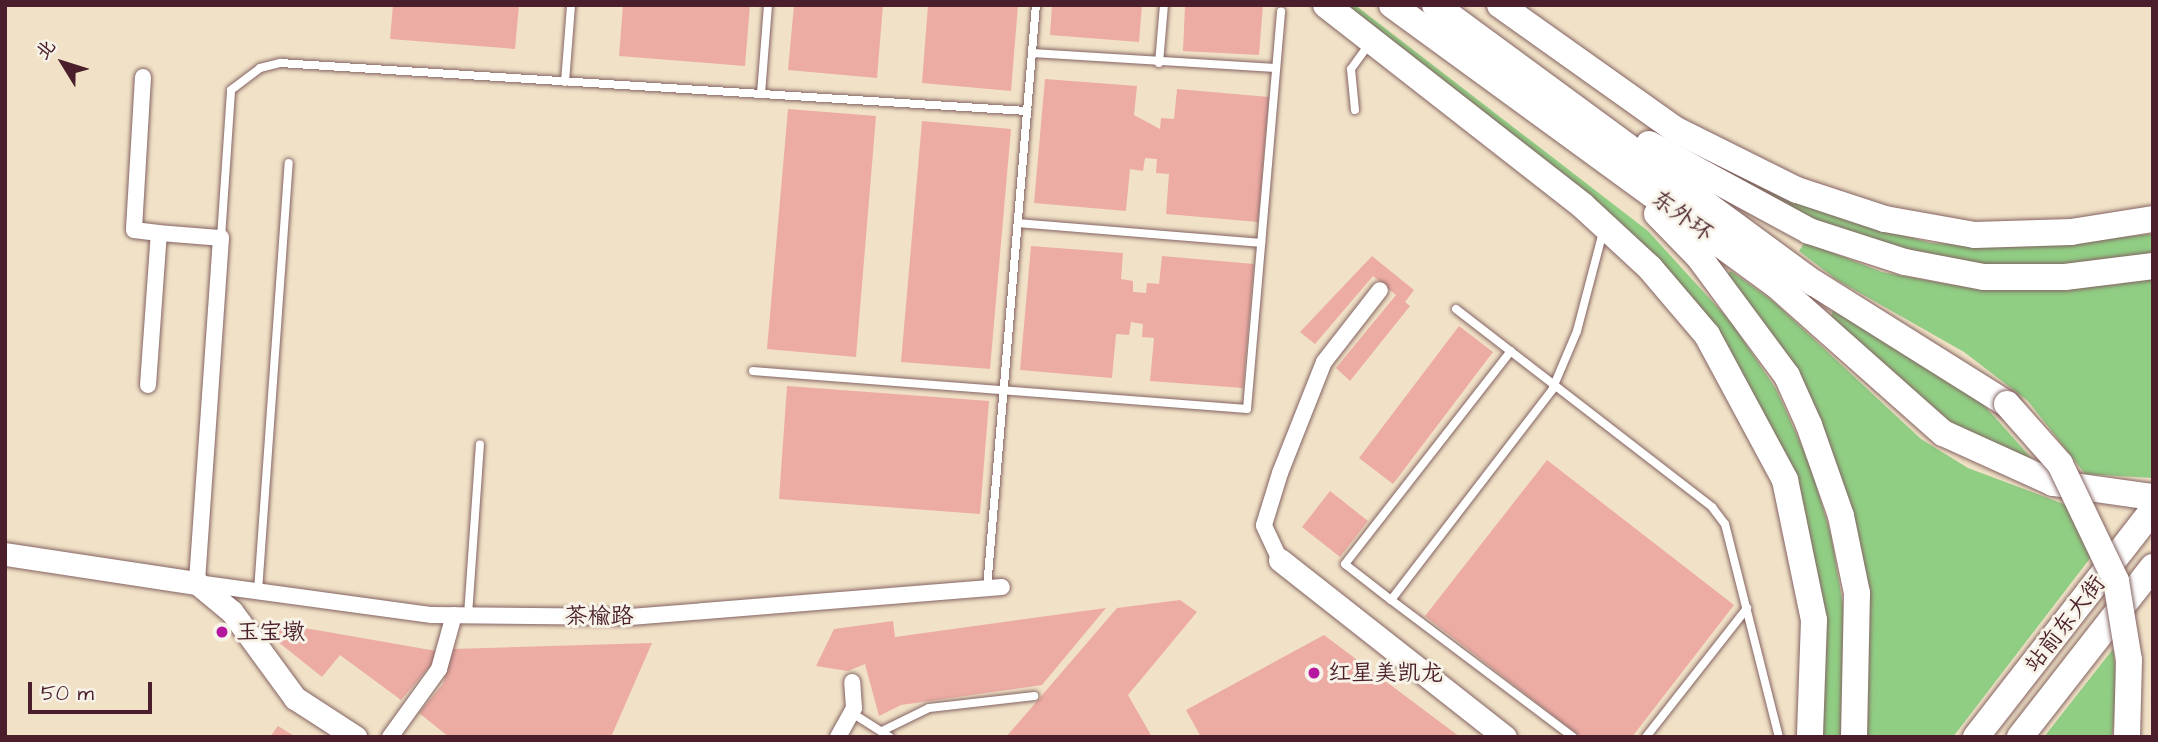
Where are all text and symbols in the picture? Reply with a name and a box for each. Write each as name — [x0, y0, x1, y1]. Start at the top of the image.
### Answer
north arrow — [28, 28, 98, 98]
text: 北 — [30, 34, 63, 66]
street label: 东外环 — [1646, 185, 1718, 247]
street label: 站前东大街 — [2019, 570, 2111, 678]
street label: 茶榆路 — [565, 602, 633, 630]
place label: 玉宝墩 — [236, 618, 305, 646]
marker: 玉宝墩 — [214, 624, 230, 640]
place label: 红星美凯龙 — [1328, 659, 1443, 687]
marker: 红星美凯龙 — [1306, 665, 1322, 681]
scale bar — [32, 668, 156, 712]
text: 50 m — [41, 679, 94, 708]

